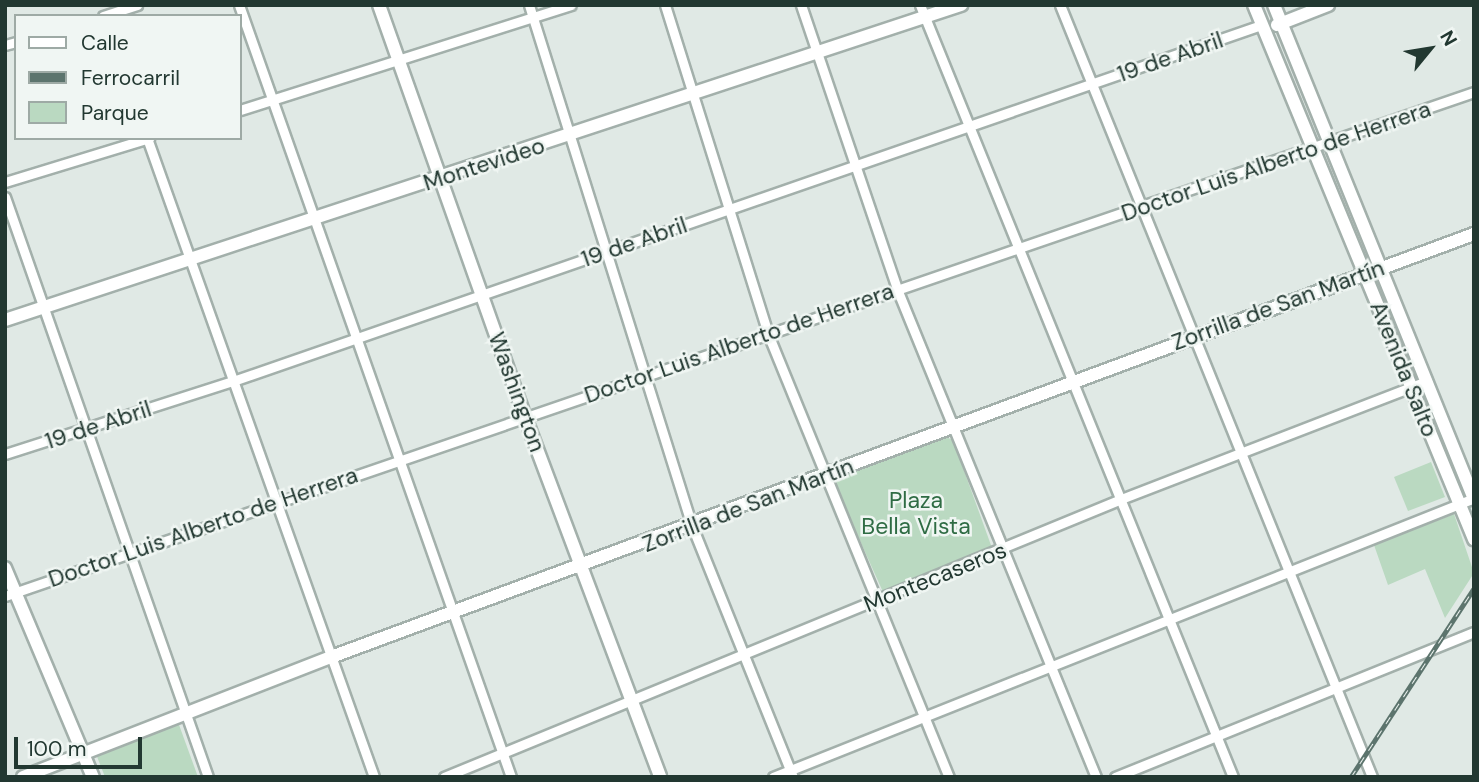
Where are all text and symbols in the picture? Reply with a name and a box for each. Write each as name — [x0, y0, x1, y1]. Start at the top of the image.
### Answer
legend — [14, 14, 242, 140]
north arrow — [1395, 14, 1465, 84]
street label: 19 de Abril — [1113, 26, 1227, 88]
text: N — [1434, 26, 1463, 50]
text: Calle — [81, 29, 129, 57]
text: Ferrocarril — [81, 64, 180, 92]
street label: Doctor Luis Alberto de Herrera — [1118, 95, 1434, 227]
text: Parque — [81, 99, 149, 127]
street label: Montevideo — [420, 131, 548, 197]
street label: 19 de Abril — [577, 211, 691, 273]
street label: Zorrilla de San Martín — [1168, 254, 1388, 356]
street label: Doctor Luis Alberto de Herrera — [581, 277, 897, 409]
street label: Avenida Salto — [1364, 297, 1444, 441]
street label: Washington — [483, 328, 551, 456]
street label: 19 de Abril — [41, 395, 155, 455]
street label: Zorrilla de San Martín — [638, 452, 858, 558]
street label: Doctor Luis Alberto de Herrera — [45, 461, 361, 593]
park label: Plaza Bella Vista — [861, 486, 971, 540]
street label: Montecaseros — [860, 536, 1010, 618]
scale bar — [18, 722, 145, 766]
text: 100 m — [27, 735, 87, 763]

